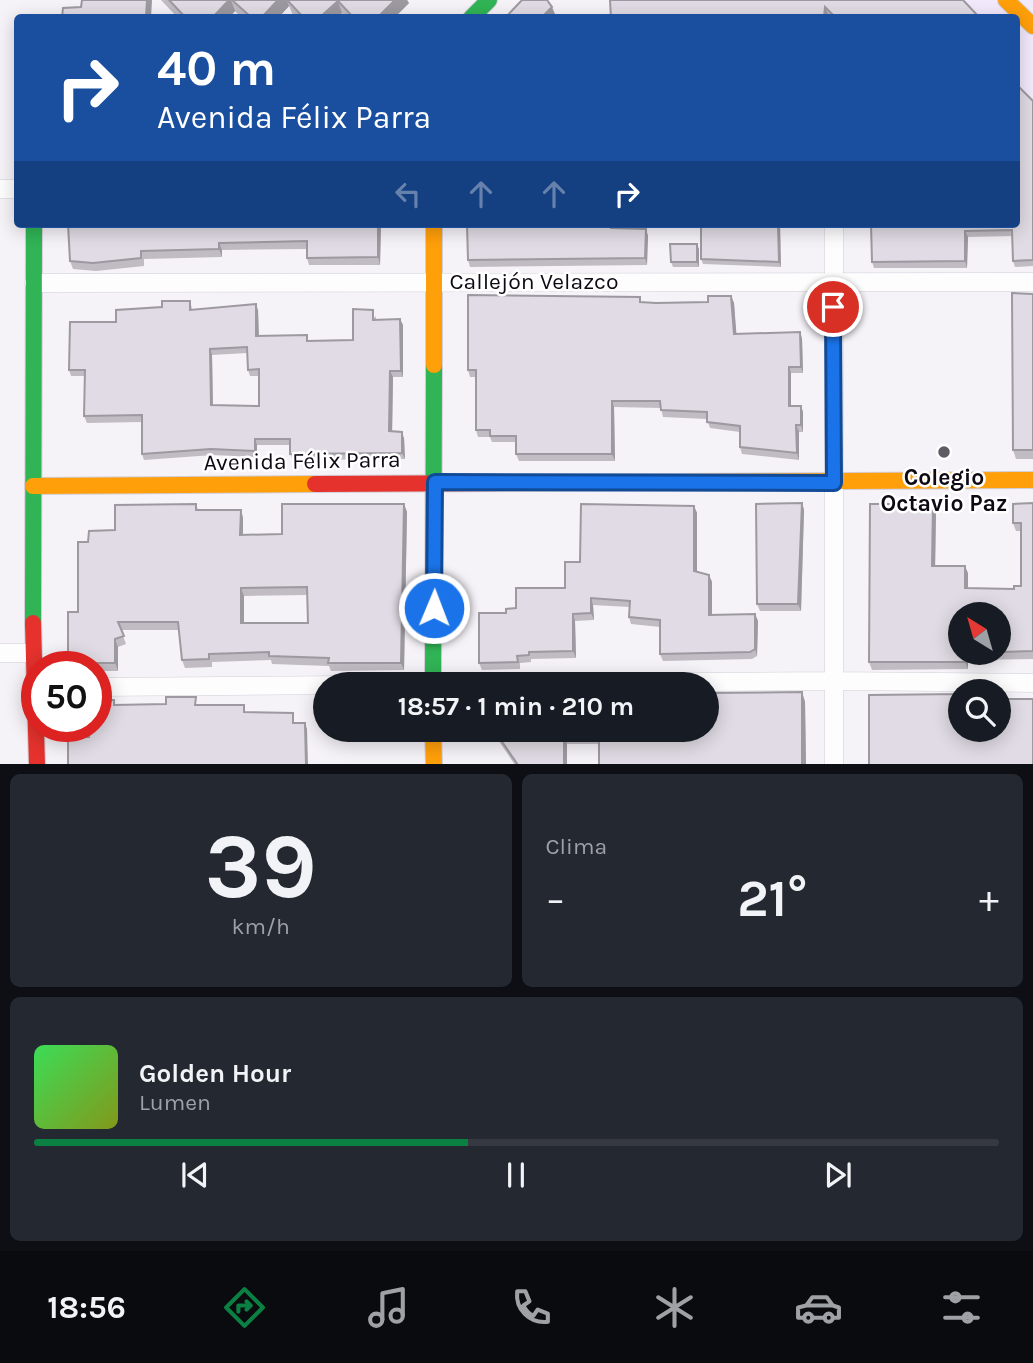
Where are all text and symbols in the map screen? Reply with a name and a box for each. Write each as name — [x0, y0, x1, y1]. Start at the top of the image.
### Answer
text: 40 m — [157, 40, 276, 97]
icon: right — [42, 42, 133, 133]
text: Avenida Félix Parra — [157, 99, 431, 136]
icon: left — [389, 175, 427, 213]
icon: ahead — [462, 175, 500, 213]
icon: ahead — [535, 175, 573, 213]
icon: right — [608, 175, 646, 213]
street label: Callejón Velazco — [449, 268, 619, 295]
pin — [803, 277, 863, 337]
icon: arrive — [814, 288, 852, 326]
marker: Colegio Octavio Paz — [936, 444, 952, 460]
street label: Avenida Félix Parra — [203, 446, 401, 476]
place label: Colegio Octavio Paz — [881, 464, 1007, 517]
position arrow — [397, 571, 471, 645]
north arrow — [948, 602, 1012, 665]
map controls — [948, 602, 1011, 742]
speed limit sign: 50 — [21, 651, 112, 742]
button: search — [948, 679, 1011, 742]
text: 18:57 · 1 min · 210 m — [398, 691, 634, 722]
text: 39 — [205, 814, 317, 920]
text: Clima — [546, 833, 607, 860]
text: 21° — [737, 868, 807, 929]
text: − — [546, 877, 565, 922]
text: + — [979, 877, 999, 922]
text: km/h — [232, 913, 290, 940]
text: Golden Hour — [139, 1058, 291, 1089]
text: Lumen — [139, 1089, 211, 1116]
icon: previous — [176, 1156, 214, 1194]
icon: pause — [497, 1156, 535, 1194]
icon: next — [819, 1156, 857, 1194]
icon: directions — [220, 1283, 269, 1332]
icon: music — [364, 1283, 413, 1332]
icon: phone — [507, 1283, 556, 1332]
icon: climate — [650, 1283, 699, 1332]
icon: car — [794, 1283, 843, 1332]
icon: filters — [937, 1283, 986, 1332]
text: 18:56 — [47, 1289, 126, 1326]

